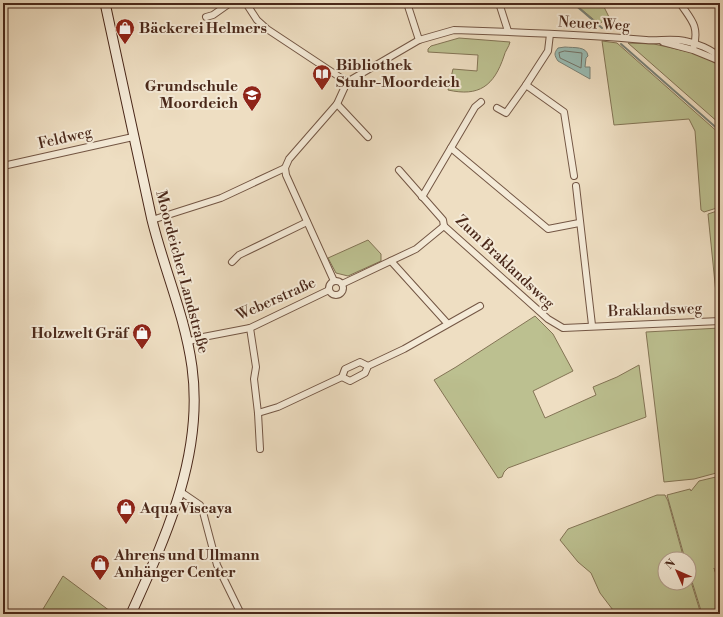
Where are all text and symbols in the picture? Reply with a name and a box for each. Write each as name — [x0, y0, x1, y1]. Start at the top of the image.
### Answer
street label: Neuer Weg — [557, 13, 631, 35]
shop icon: Bäckerei Helmers — [114, 17, 136, 45]
place label: Bäckerei Helmers — [139, 19, 267, 38]
place label: Bibliothek Stuhr-Moordeich — [336, 56, 460, 92]
library icon: Bibliothek Stuhr-Moordeich — [311, 63, 333, 91]
place label: Grundschule Moordeich — [145, 77, 239, 113]
school or university icon: Grundschule Moordeich — [241, 84, 263, 112]
street label: Feldweg — [36, 122, 94, 153]
street label: Moordeicher Landstraße — [151, 188, 213, 356]
street label: Zum Braklandsweg — [451, 211, 559, 313]
street label: Weberstraße — [232, 273, 319, 325]
street label: Braklandsweg — [607, 299, 703, 321]
shop icon: Holzwelt Gräf — [131, 322, 153, 350]
place label: Holzwelt Gräf — [31, 324, 130, 343]
shop icon: Aqua Viscaya — [115, 497, 137, 525]
place label: Aqua Viscaya — [139, 499, 233, 518]
place label: Ahrens und Ullmann Anhänger Center — [113, 546, 260, 582]
north arrow — [657, 551, 697, 591]
shop icon: Ahrens und Ullmann Anhänger Center — [89, 553, 111, 581]
text: N — [663, 556, 679, 573]

